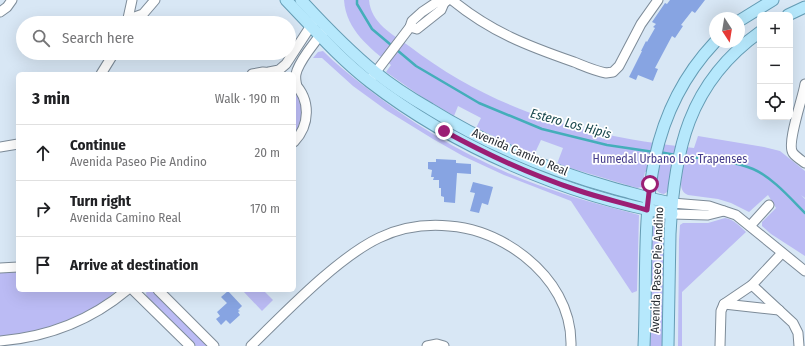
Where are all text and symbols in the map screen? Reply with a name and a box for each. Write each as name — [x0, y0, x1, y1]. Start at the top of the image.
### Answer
north arrow — [709, 12, 745, 48]
map controls — [757, 12, 793, 120]
button: + — [757, 12, 793, 48]
search box — [16, 16, 296, 60]
icon: search — [30, 27, 52, 49]
text: Search here — [62, 29, 134, 47]
button: − — [757, 48, 793, 84]
button: locate — [757, 84, 793, 120]
text: 3 min — [32, 88, 70, 109]
text: Walk · 190 m — [215, 91, 280, 106]
water label: Estero Los Hipis — [529, 105, 613, 142]
route end — [435, 122, 453, 140]
street label: Avenida Camino Real — [470, 125, 570, 179]
text: Continue — [70, 136, 126, 154]
icon: ahead — [32, 142, 54, 164]
text: 20 m — [254, 145, 280, 160]
park label: Humedal Urbano Los Trapenses — [593, 152, 747, 166]
text: Avenida Paseo Pie Andino — [70, 154, 207, 169]
route start — [641, 175, 659, 193]
text: Turn right — [70, 192, 131, 210]
icon: right — [32, 198, 54, 220]
text: 170 m — [250, 201, 280, 216]
street label: Avenida Paseo Pie Andino — [648, 207, 666, 333]
text: Avenida Camino Real — [70, 210, 181, 225]
icon: arrive — [32, 254, 54, 276]
text: Arrive at destination — [70, 256, 198, 274]

